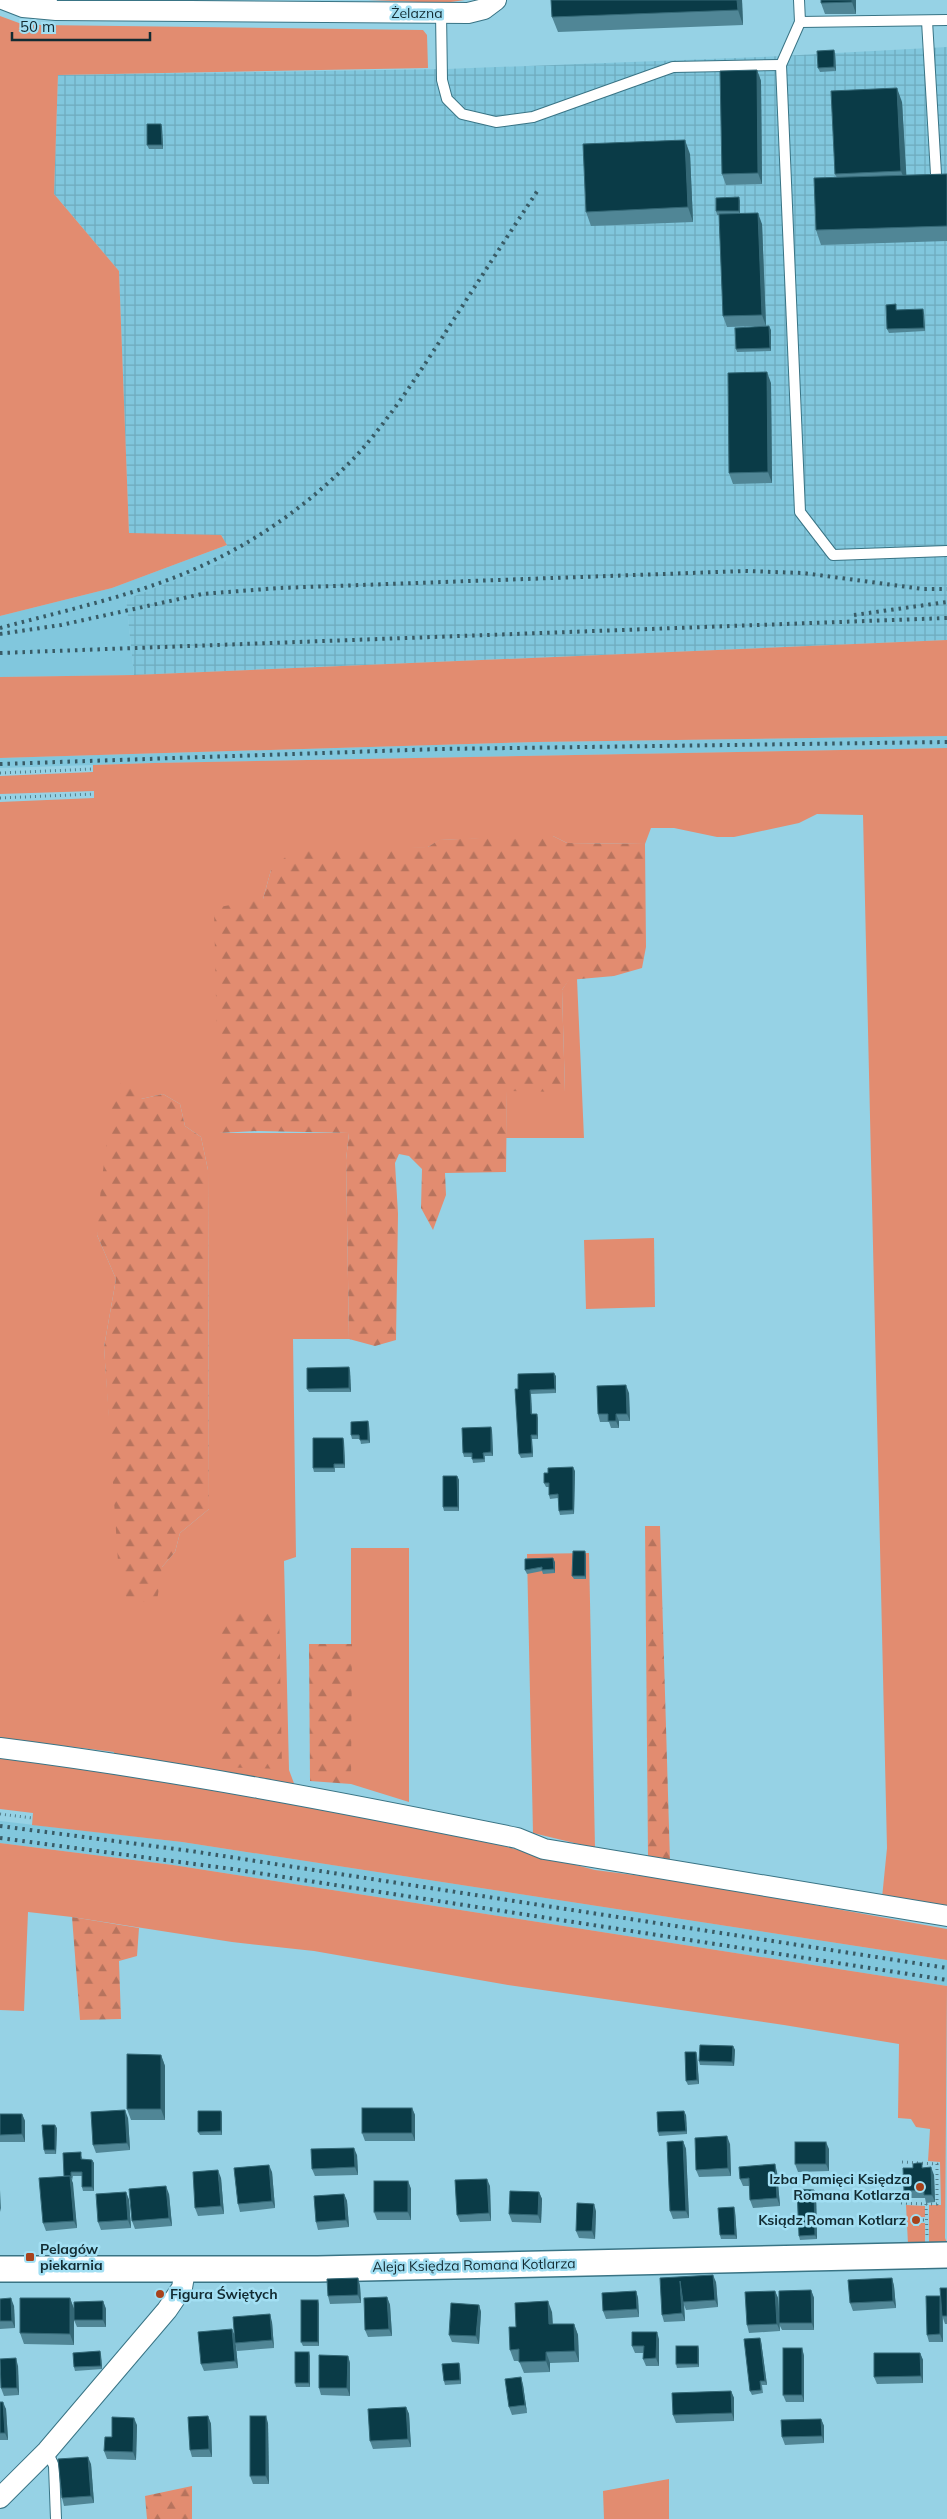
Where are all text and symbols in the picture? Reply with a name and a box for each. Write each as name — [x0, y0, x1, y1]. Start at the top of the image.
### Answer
street label: Żelazna — [391, 4, 443, 22]
scale bar — [12, 10, 150, 42]
text: 50 m — [20, 17, 55, 36]
place label: Izba Pamięci Księdza Romana Kotlarza — [769, 2170, 910, 2204]
marker: Izba Pamięci Księdza Romana Kotlarza — [914, 2181, 926, 2193]
place label: Ksiądz Roman Kotlarz — [758, 2211, 906, 2229]
marker: Ksiądz Roman Kotlarz — [910, 2214, 922, 2226]
place label: Pelagów piekarnia — [40, 2240, 103, 2274]
marker: Pelagów piekarnia — [24, 2251, 36, 2263]
street label: Aleja Księdza Romana Kotlarza — [372, 2254, 576, 2276]
place label: Figura Świętych — [170, 2285, 278, 2303]
marker: Figura Świętych — [154, 2288, 166, 2300]

